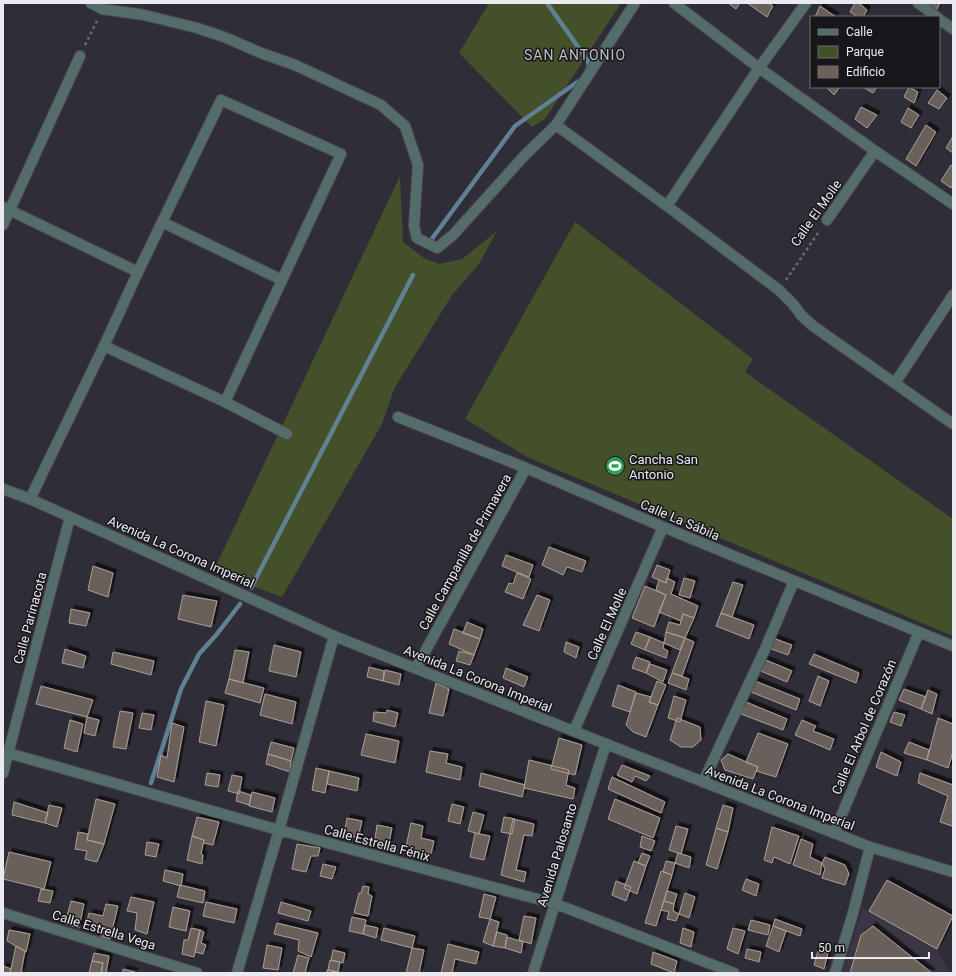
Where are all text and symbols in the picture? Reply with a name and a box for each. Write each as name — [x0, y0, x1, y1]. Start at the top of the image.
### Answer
legend — [810, 16, 940, 88]
text: Calle — [846, 25, 873, 39]
text: Parque — [846, 45, 884, 59]
district label: SAN ANTONIO — [524, 47, 626, 63]
text: Edificio — [846, 65, 885, 79]
street label: Calle El Molle — [788, 177, 844, 249]
place label: Cancha San Antonio — [629, 452, 698, 482]
sports icon: Cancha San Antonio — [604, 455, 626, 477]
street label: Calle Campanilla de Primavera — [416, 471, 514, 633]
street label: Calle La Sábila — [638, 497, 722, 543]
street label: Avenida La Corona Imperial — [106, 513, 256, 591]
street label: Calle Parinacota — [11, 570, 49, 666]
street label: Calle El Molle — [584, 585, 630, 663]
street label: Avenida La Corona Imperial — [402, 642, 554, 716]
street label: Calle El Arbol de Corazón — [829, 657, 899, 797]
street label: Avenida La Corona Imperial — [703, 763, 857, 833]
street label: Avenida Palosanto — [534, 801, 580, 909]
street label: Calle Estrella Fénix — [322, 822, 432, 864]
street label: Calle Estrella Vega — [50, 907, 158, 953]
scale bar — [812, 934, 929, 960]
text: 50 m — [818, 941, 845, 955]

